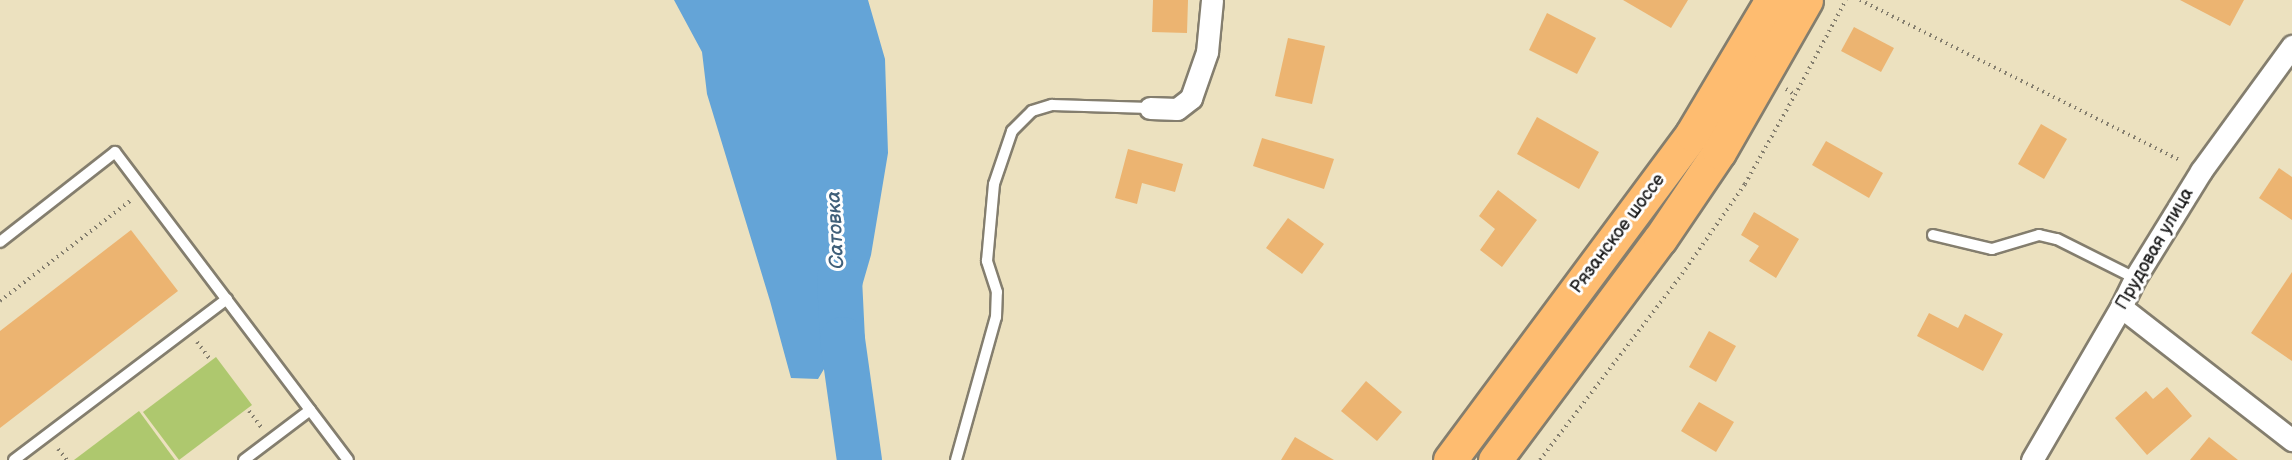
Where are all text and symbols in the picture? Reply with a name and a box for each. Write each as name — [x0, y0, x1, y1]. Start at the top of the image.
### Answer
street label: Рязанское шоссе — [1566, 170, 1670, 298]
street label: Прудовая улица — [2111, 184, 2199, 314]
water label: Сатовка — [822, 190, 850, 270]

